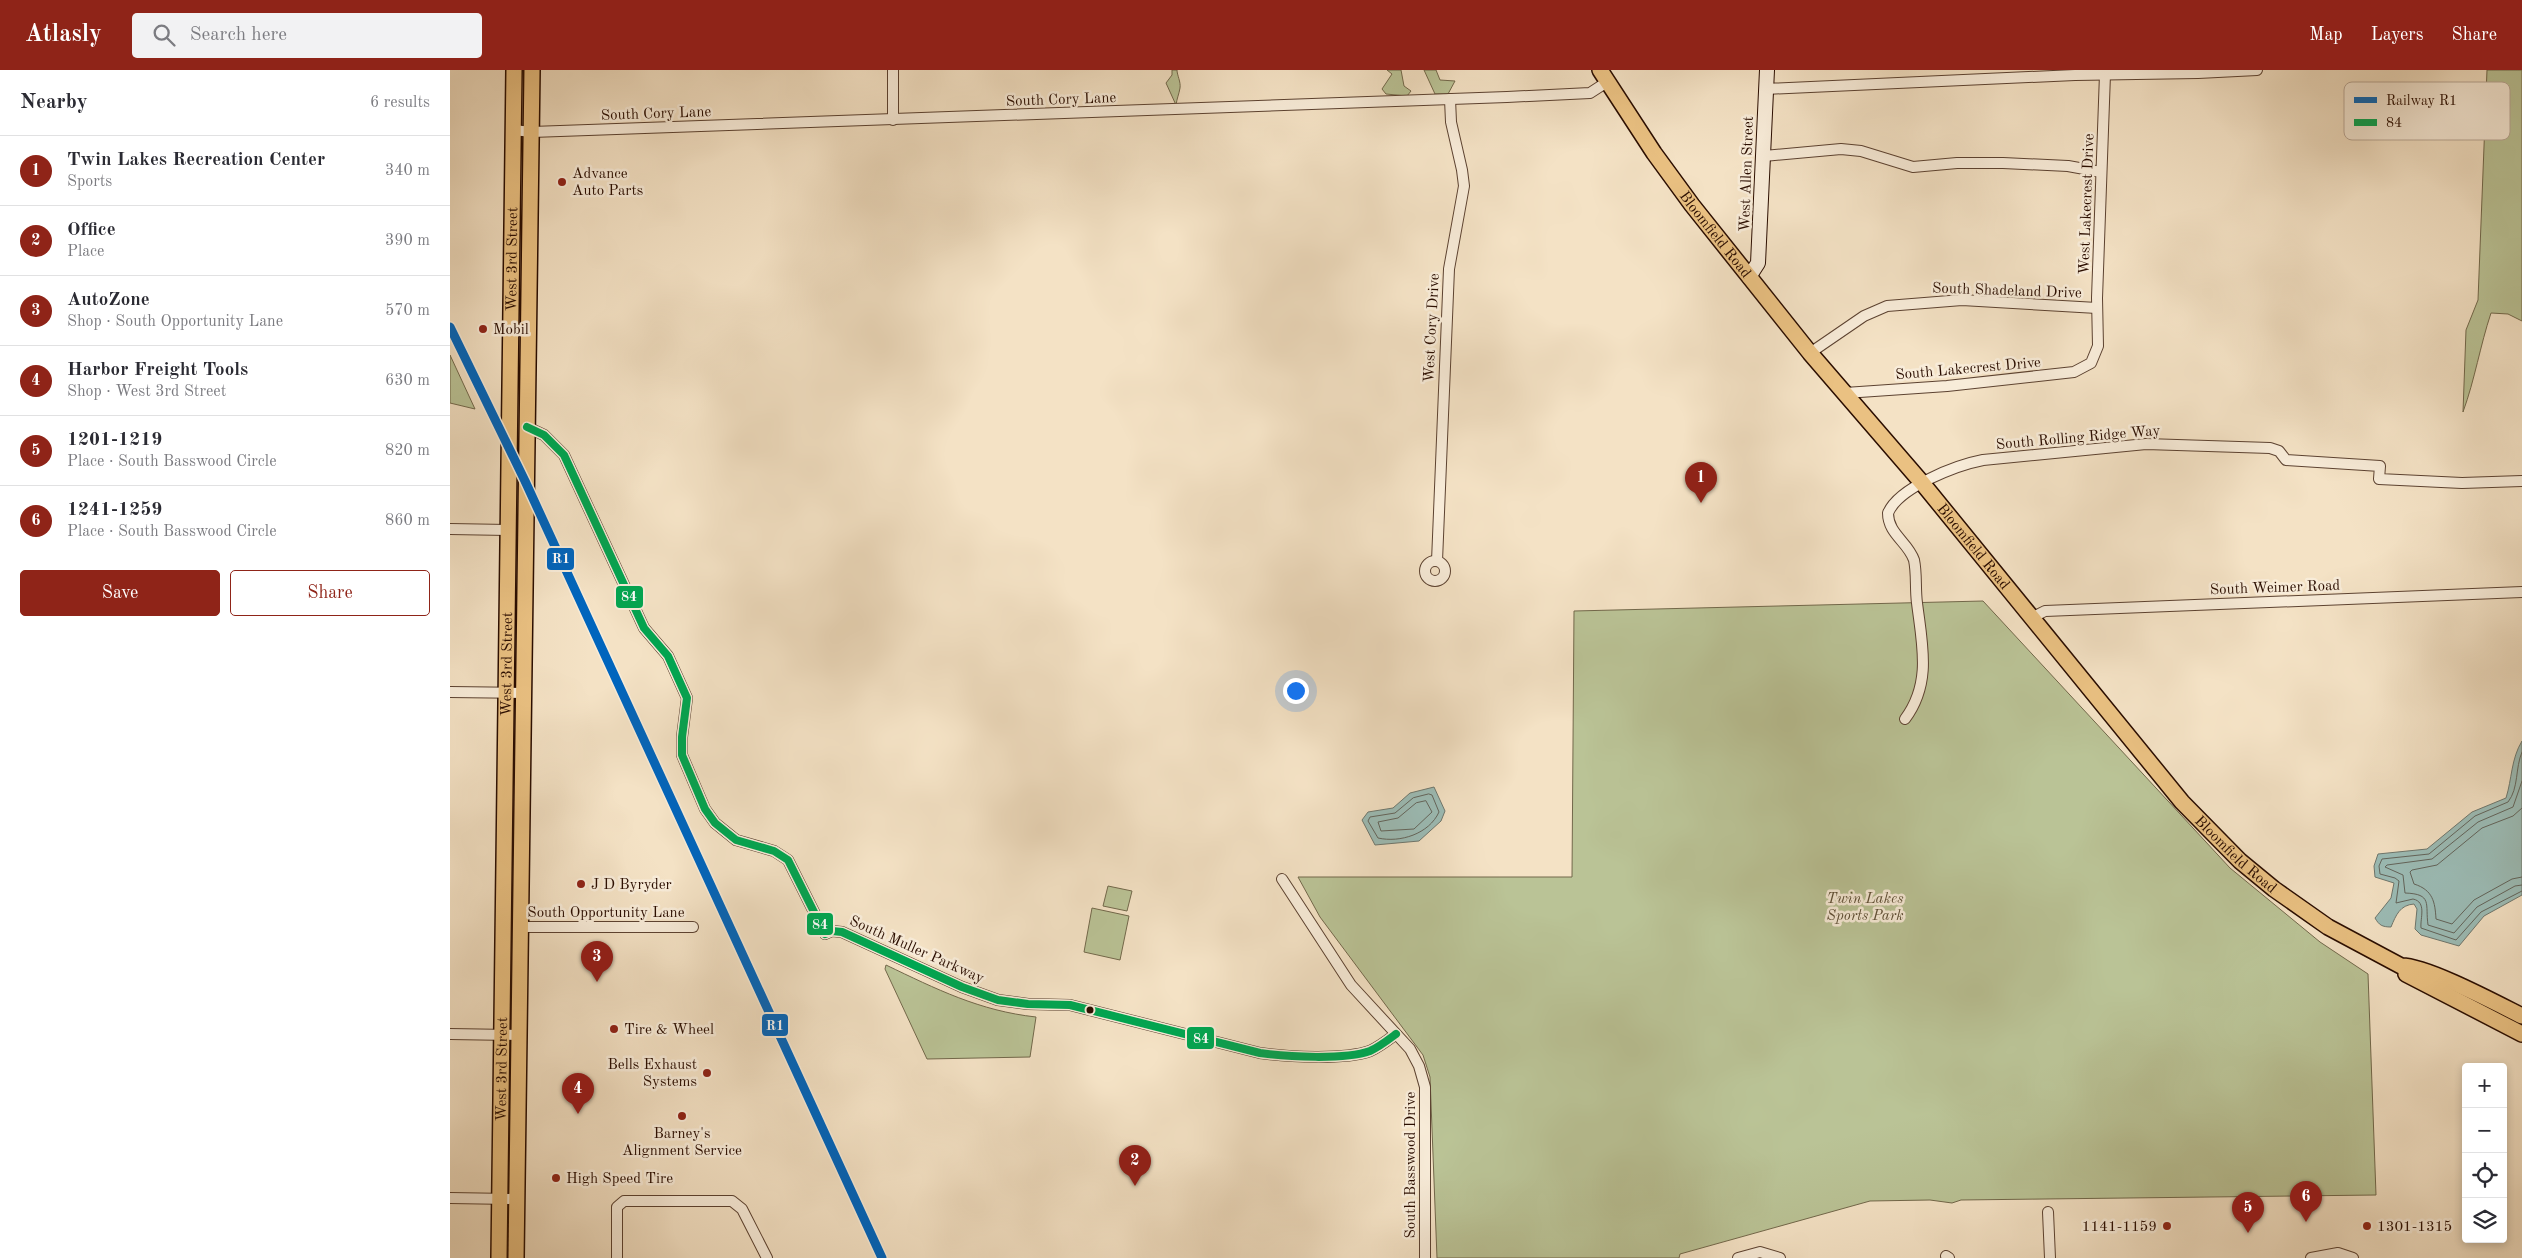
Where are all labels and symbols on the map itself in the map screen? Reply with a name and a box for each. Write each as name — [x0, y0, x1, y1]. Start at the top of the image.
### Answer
legend — [2344, 82, 2510, 140]
street label: South Cory Lane — [1006, 91, 1117, 110]
text: Railway R1 — [2386, 94, 2457, 108]
street label: South Cory Lane — [601, 105, 712, 124]
street label: West Allen Street — [1738, 116, 1757, 232]
text: 84 — [2386, 116, 2402, 130]
street label: West Lakecrest Drive — [2078, 133, 2097, 275]
place label: Advance Auto Parts — [572, 167, 643, 199]
marker: Advance Auto Parts — [556, 176, 568, 188]
street label: Bloomfield Road — [1676, 189, 1753, 281]
street label: West 3rd Street — [505, 207, 521, 311]
street label: West Cory Drive — [1422, 273, 1443, 383]
street label: South Shadeland Drive — [1932, 281, 2082, 302]
marker: Mobil — [477, 323, 489, 335]
place label: Mobil — [493, 323, 529, 338]
street label: South Lakecrest Drive — [1895, 356, 2042, 383]
street label: South Rolling Ridge Way — [1995, 424, 2161, 453]
pin: 1 — [1685, 462, 1717, 503]
street label: Bloomfield Road — [1933, 501, 2012, 593]
line badge: R1 — [546, 547, 575, 571]
text: R1 — [552, 552, 570, 566]
street label: South Weimer Road — [2210, 579, 2341, 598]
line badge: 84 — [615, 585, 644, 609]
text: 84 — [621, 590, 637, 604]
street label: West 3rd Street — [500, 612, 516, 716]
your location — [1283, 678, 1309, 704]
street label: Bloomfield Road — [2191, 814, 2279, 897]
marker: J D Byryder — [575, 878, 587, 890]
place label: J D Byryder — [591, 878, 672, 893]
park label: Twin Lakes Sports Park — [1826, 892, 1904, 924]
street label: South Opportunity Lane — [527, 906, 685, 921]
line badge: 84 — [806, 912, 834, 936]
street label: South Muller Parkway — [847, 914, 986, 987]
text: 84 — [812, 918, 828, 932]
pin: 3 — [581, 941, 613, 982]
unlabelled marker — [1085, 1005, 1095, 1015]
line badge: R1 — [761, 1013, 789, 1037]
street label: West 3rd Street — [495, 1017, 511, 1121]
text: R1 — [766, 1019, 784, 1033]
marker: Tire & Wheel — [608, 1023, 620, 1035]
place label: Tire & Wheel — [624, 1023, 714, 1038]
line badge: 84 — [1186, 1026, 1215, 1050]
text: 84 — [1193, 1032, 1209, 1046]
place label: Bells Exhaust Systems — [607, 1058, 697, 1090]
marker: Bells Exhaust Systems — [701, 1067, 713, 1079]
pin: 4 — [562, 1073, 594, 1114]
street label: South Basswood Drive — [1404, 1091, 1419, 1239]
marker: Barney's Alignment Service — [676, 1110, 688, 1122]
place label: Barney's Alignment Service — [622, 1127, 742, 1159]
pin: 2 — [1119, 1145, 1151, 1186]
marker: High Speed Tire — [550, 1172, 562, 1184]
place label: High Speed Tire — [566, 1172, 673, 1187]
pin: 6 — [2290, 1181, 2322, 1222]
pin: 5 — [2232, 1192, 2264, 1233]
place label: 1141-1159 — [2082, 1220, 2157, 1235]
marker: 1141-1159 — [2161, 1220, 2173, 1232]
marker: 1301-1315 — [2361, 1220, 2373, 1232]
place label: 1301-1315 — [2377, 1220, 2452, 1235]

